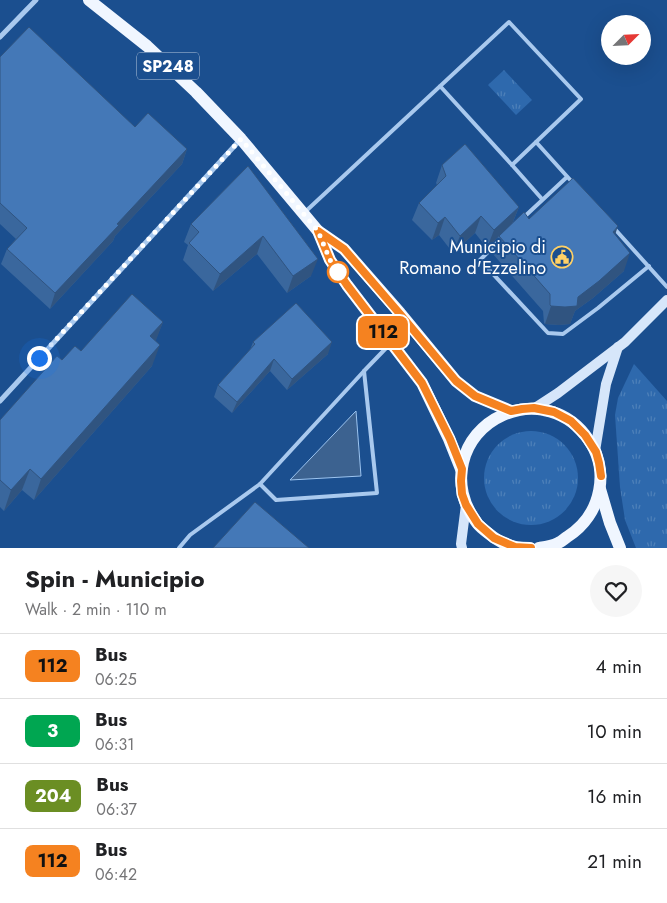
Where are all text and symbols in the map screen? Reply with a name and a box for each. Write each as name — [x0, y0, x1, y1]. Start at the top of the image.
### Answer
north arrow — [601, 15, 651, 65]
map controls — [601, 15, 651, 65]
road number: SP248 — [137, 52, 199, 80]
place label: Municipio di Romano d'Ezzelino — [399, 234, 546, 281]
public building icon: Municipio di Romano d'Ezzelino — [550, 245, 574, 269]
unlabelled marker — [327, 261, 349, 283]
line badge: 112 — [354, 316, 412, 348]
text: 112 — [368, 319, 398, 345]
your location — [27, 346, 52, 371]
text: Spin - Municipio — [25, 561, 205, 596]
button: heart — [590, 565, 642, 617]
text: Walk · 2 min · 110 m — [25, 598, 167, 621]
text: Bus — [95, 641, 127, 668]
text: 112 — [37, 653, 68, 679]
text: 4 min — [595, 653, 642, 680]
text: 06:25 — [95, 668, 137, 691]
text: Bus — [95, 706, 127, 733]
text: 3 — [47, 718, 58, 744]
text: 10 min — [587, 718, 642, 745]
text: 06:31 — [95, 733, 135, 756]
text: Bus — [96, 771, 129, 798]
text: 204 — [35, 783, 71, 809]
text: 16 min — [587, 783, 642, 810]
text: 06:37 — [96, 798, 137, 821]
text: Bus — [95, 836, 127, 863]
text: 112 — [37, 848, 68, 874]
text: 21 min — [587, 848, 642, 875]
text: 06:42 — [95, 863, 137, 886]

